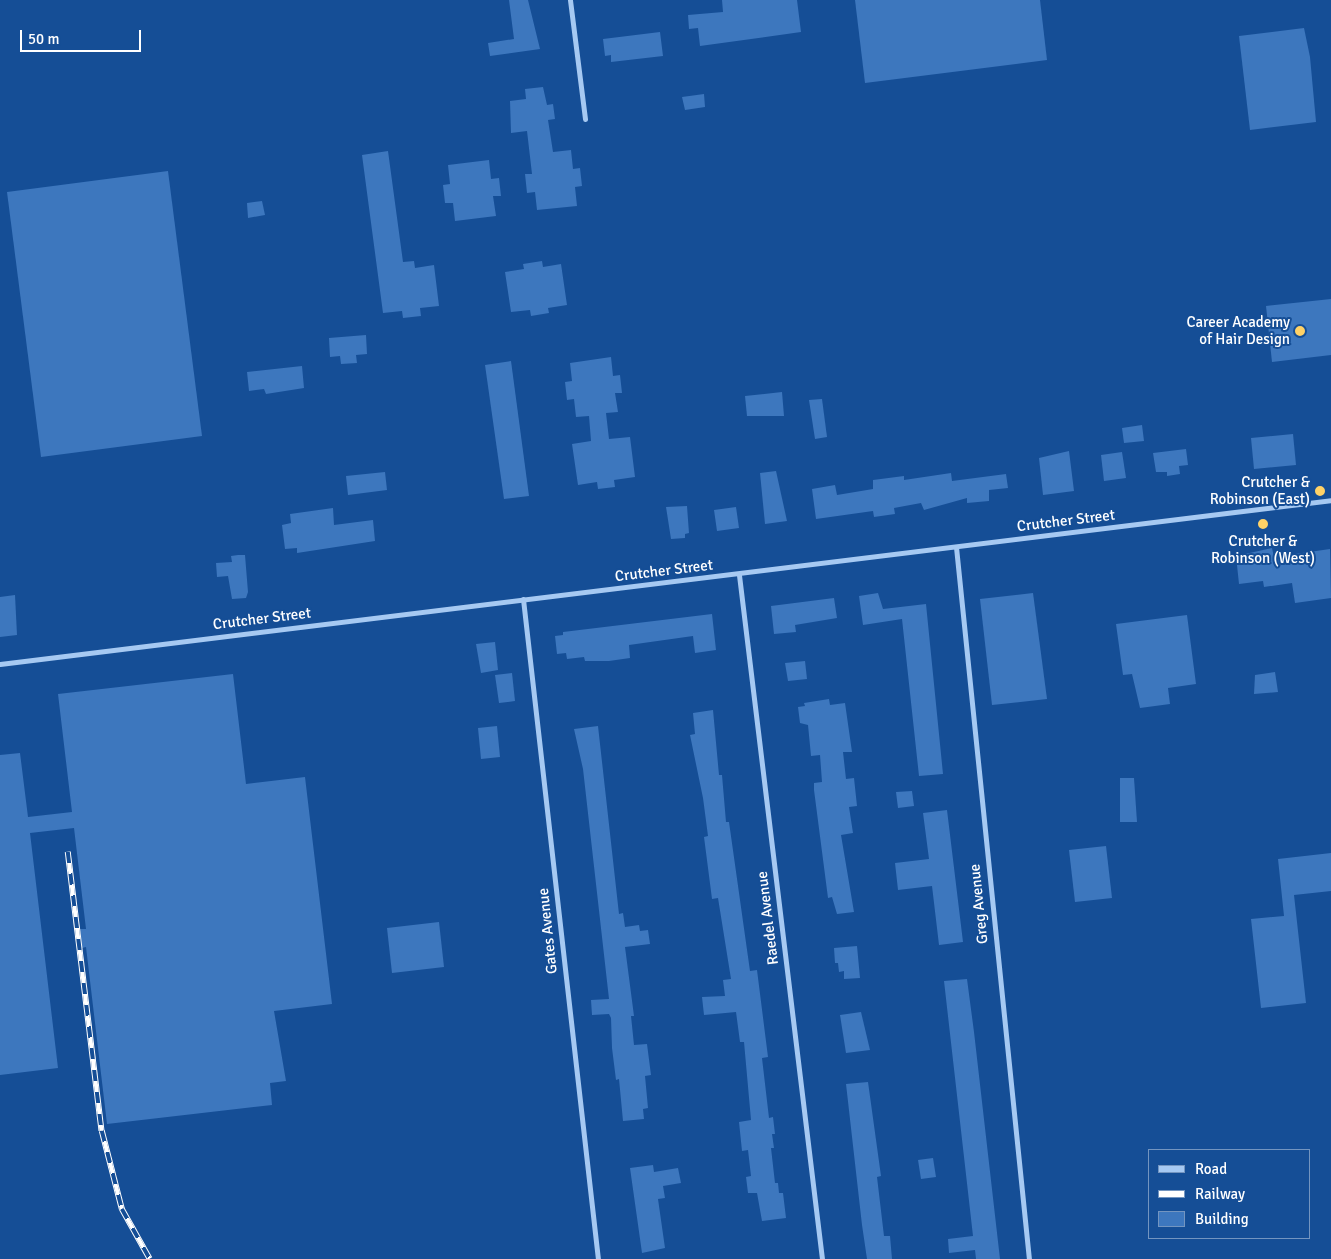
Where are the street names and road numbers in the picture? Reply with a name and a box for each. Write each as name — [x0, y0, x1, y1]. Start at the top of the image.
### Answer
street label: Crutcher Street — [1016, 506, 1116, 536]
street label: Crutcher Street — [614, 556, 714, 586]
street label: Crutcher Street — [212, 604, 312, 634]
street label: Greg Avenue — [966, 863, 992, 945]
street label: Raedel Avenue — [753, 870, 783, 966]
street label: Gates Avenue — [535, 887, 561, 975]

